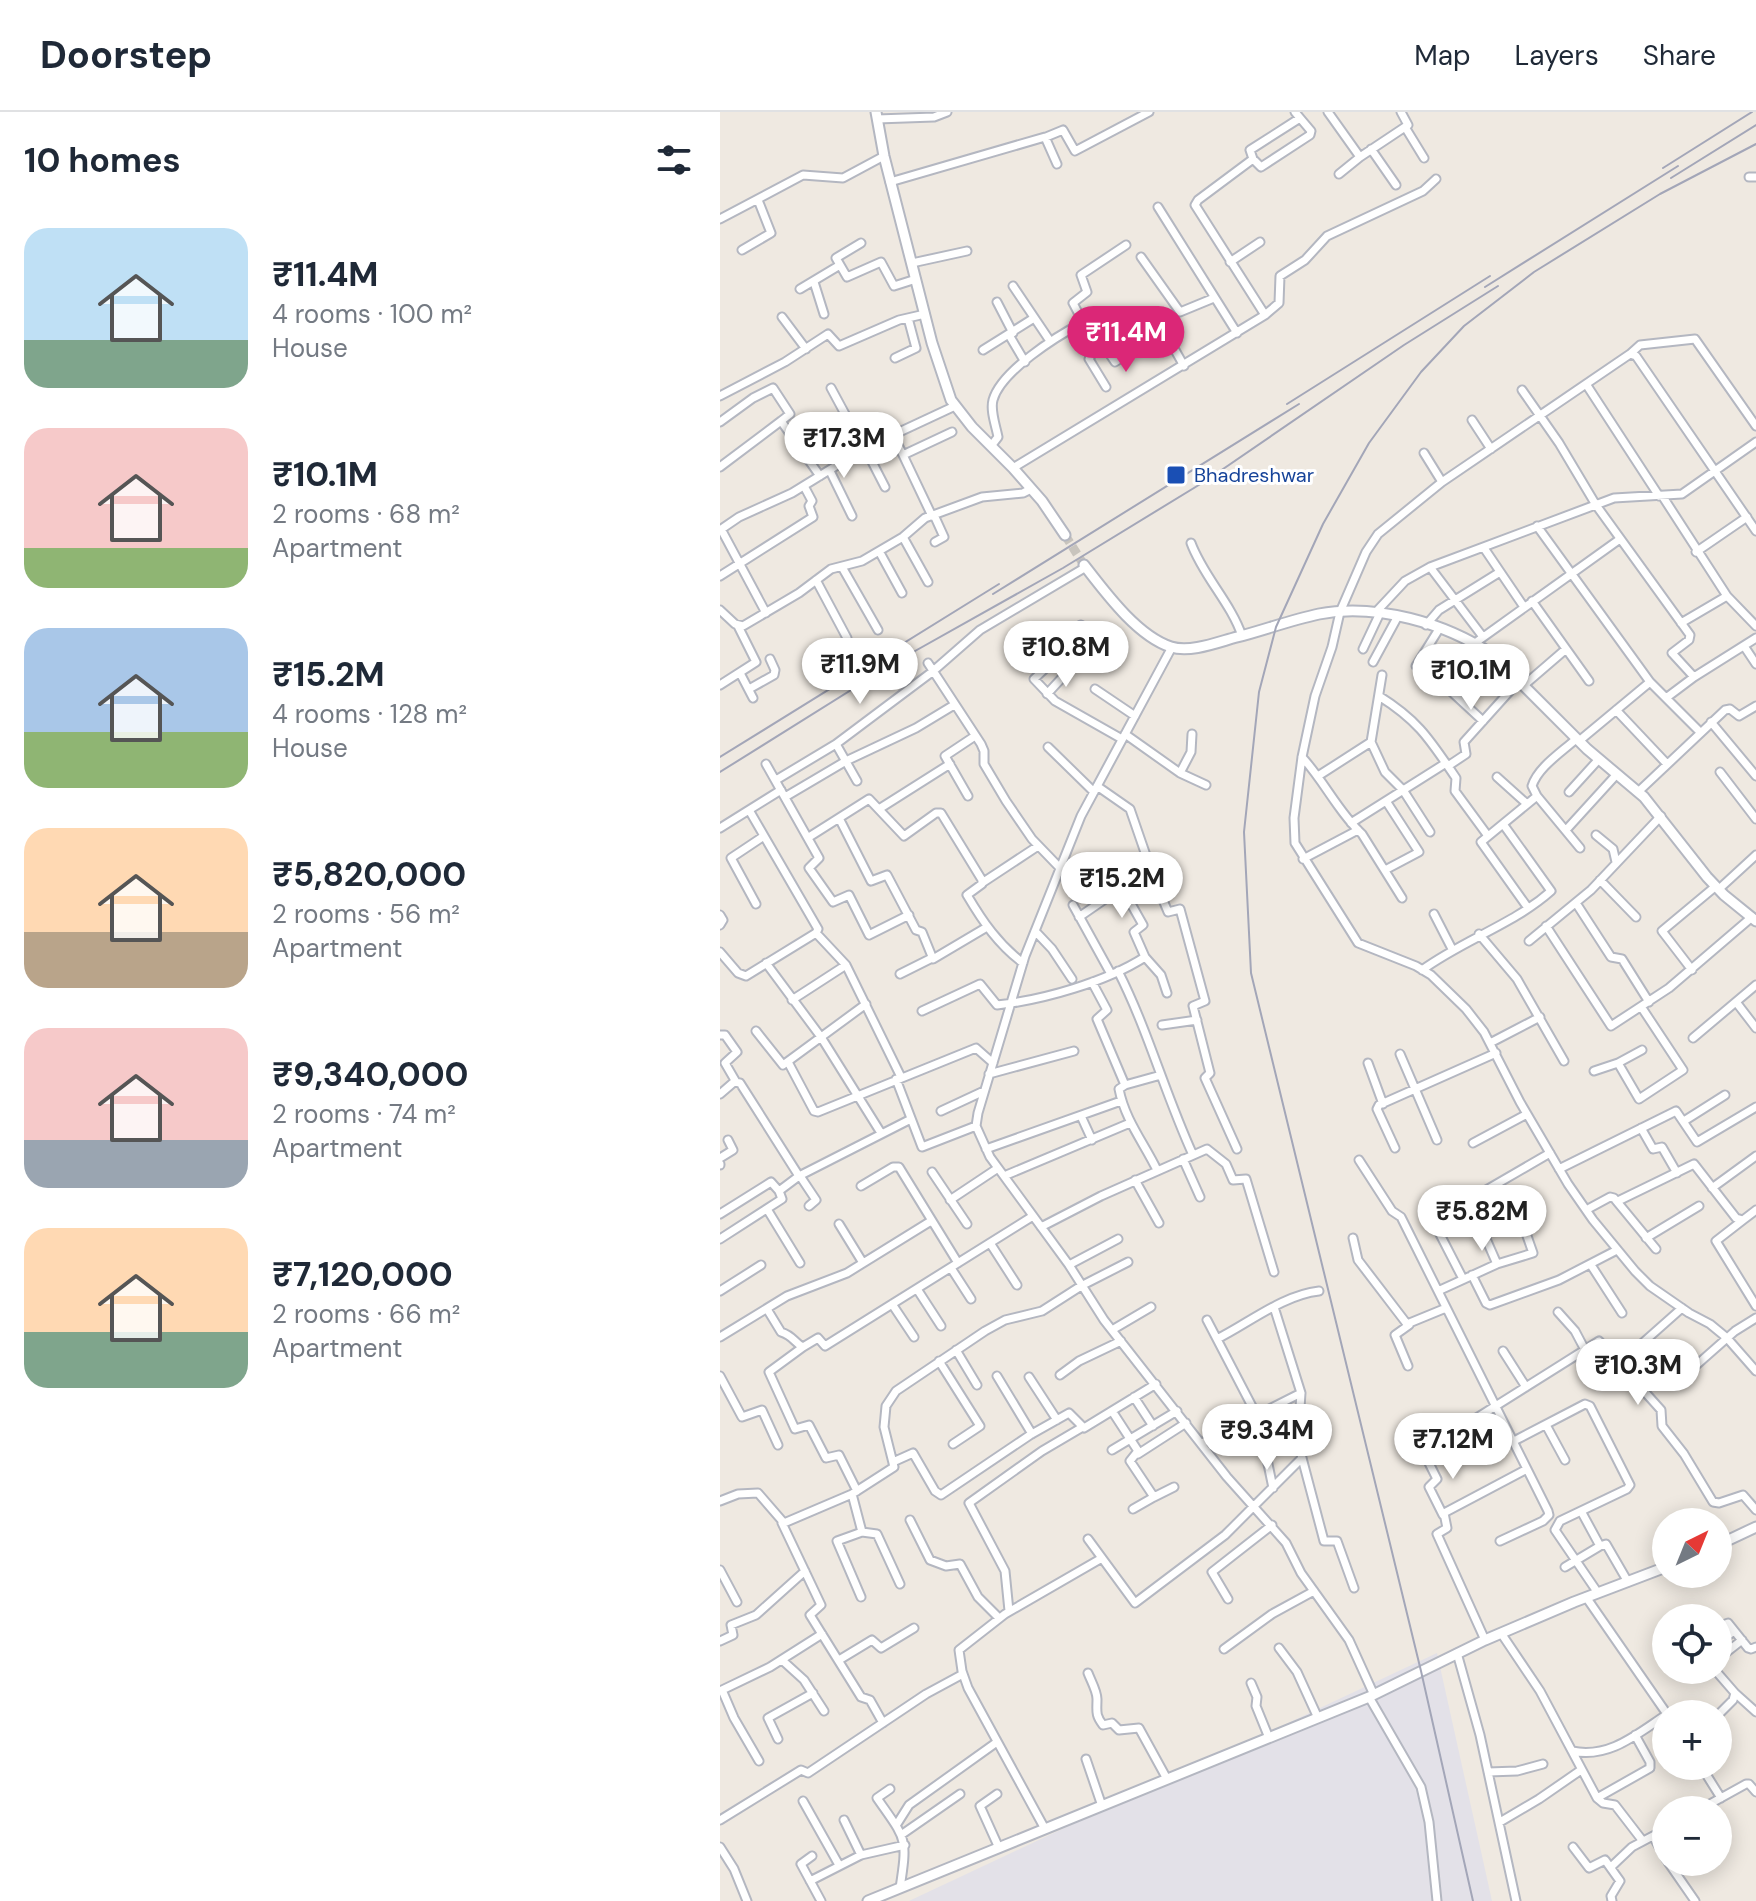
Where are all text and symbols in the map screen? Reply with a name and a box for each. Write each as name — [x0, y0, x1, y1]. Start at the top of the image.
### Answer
text: Doorstep — [40, 30, 212, 80]
text: Map — [1414, 37, 1471, 74]
text: Layers — [1515, 37, 1599, 74]
text: Share — [1643, 37, 1716, 74]
text: 10 homes — [24, 138, 181, 183]
icon: filters — [652, 138, 696, 182]
text: ₹11.4M — [272, 252, 378, 297]
icon: home — [88, 260, 184, 356]
text: 4 rooms · 100 m² — [272, 297, 472, 331]
pin: ₹11.4M — [1061, 306, 1191, 374]
text: ₹11.4M — [1085, 315, 1167, 349]
text: House — [272, 331, 348, 365]
pin: ₹17.3M — [779, 412, 909, 480]
text: ₹17.3M — [802, 421, 886, 455]
text: ₹10.1M — [272, 452, 378, 497]
icon: home — [88, 460, 184, 556]
place label: Bhadreshwar — [1194, 462, 1314, 488]
marker: Bhadreshwar — [1165, 464, 1187, 486]
text: 2 rooms · 68 m² — [272, 497, 460, 531]
text: Apartment — [272, 531, 403, 565]
pin: ₹10.8M — [1001, 621, 1131, 689]
text: ₹10.8M — [1022, 630, 1110, 664]
pin: ₹11.9M — [795, 638, 925, 706]
pin: ₹10.1M — [1406, 644, 1536, 712]
text: ₹11.9M — [820, 647, 900, 681]
text: ₹15.2M — [272, 652, 385, 697]
text: ₹10.1M — [1431, 653, 1511, 687]
icon: home — [88, 660, 184, 756]
text: 4 rooms · 128 m² — [272, 697, 467, 731]
text: House — [272, 731, 348, 765]
text: ₹5,820,000 — [272, 852, 466, 897]
pin: ₹15.2M — [1057, 852, 1187, 920]
icon: home — [88, 860, 184, 956]
text: ₹15.2M — [1079, 861, 1165, 895]
text: 2 rooms · 56 m² — [272, 897, 460, 931]
text: Apartment — [272, 931, 403, 965]
text: ₹9,340,000 — [272, 1052, 469, 1097]
icon: home — [88, 1060, 184, 1156]
text: 2 rooms · 74 m² — [272, 1097, 456, 1131]
text: Apartment — [272, 1131, 403, 1165]
pin: ₹5.82M — [1417, 1185, 1547, 1253]
text: ₹5.82M — [1435, 1194, 1529, 1228]
text: ₹7,120,000 — [272, 1252, 453, 1297]
icon: home — [88, 1260, 184, 1356]
text: 2 rooms · 66 m² — [272, 1297, 460, 1331]
text: Apartment — [272, 1331, 403, 1365]
pin: ₹10.3M — [1573, 1339, 1703, 1407]
text: ₹10.3M — [1594, 1348, 1682, 1382]
pin: ₹9.34M — [1202, 1404, 1332, 1472]
text: ₹9.34M — [1220, 1413, 1314, 1447]
pin: ₹7.12M — [1388, 1413, 1518, 1481]
text: ₹7.12M — [1412, 1422, 1494, 1456]
north arrow — [1652, 1508, 1732, 1588]
map controls — [1652, 1508, 1732, 1876]
button: locate — [1652, 1604, 1732, 1684]
button: + — [1652, 1700, 1732, 1780]
button: − — [1652, 1796, 1732, 1876]

